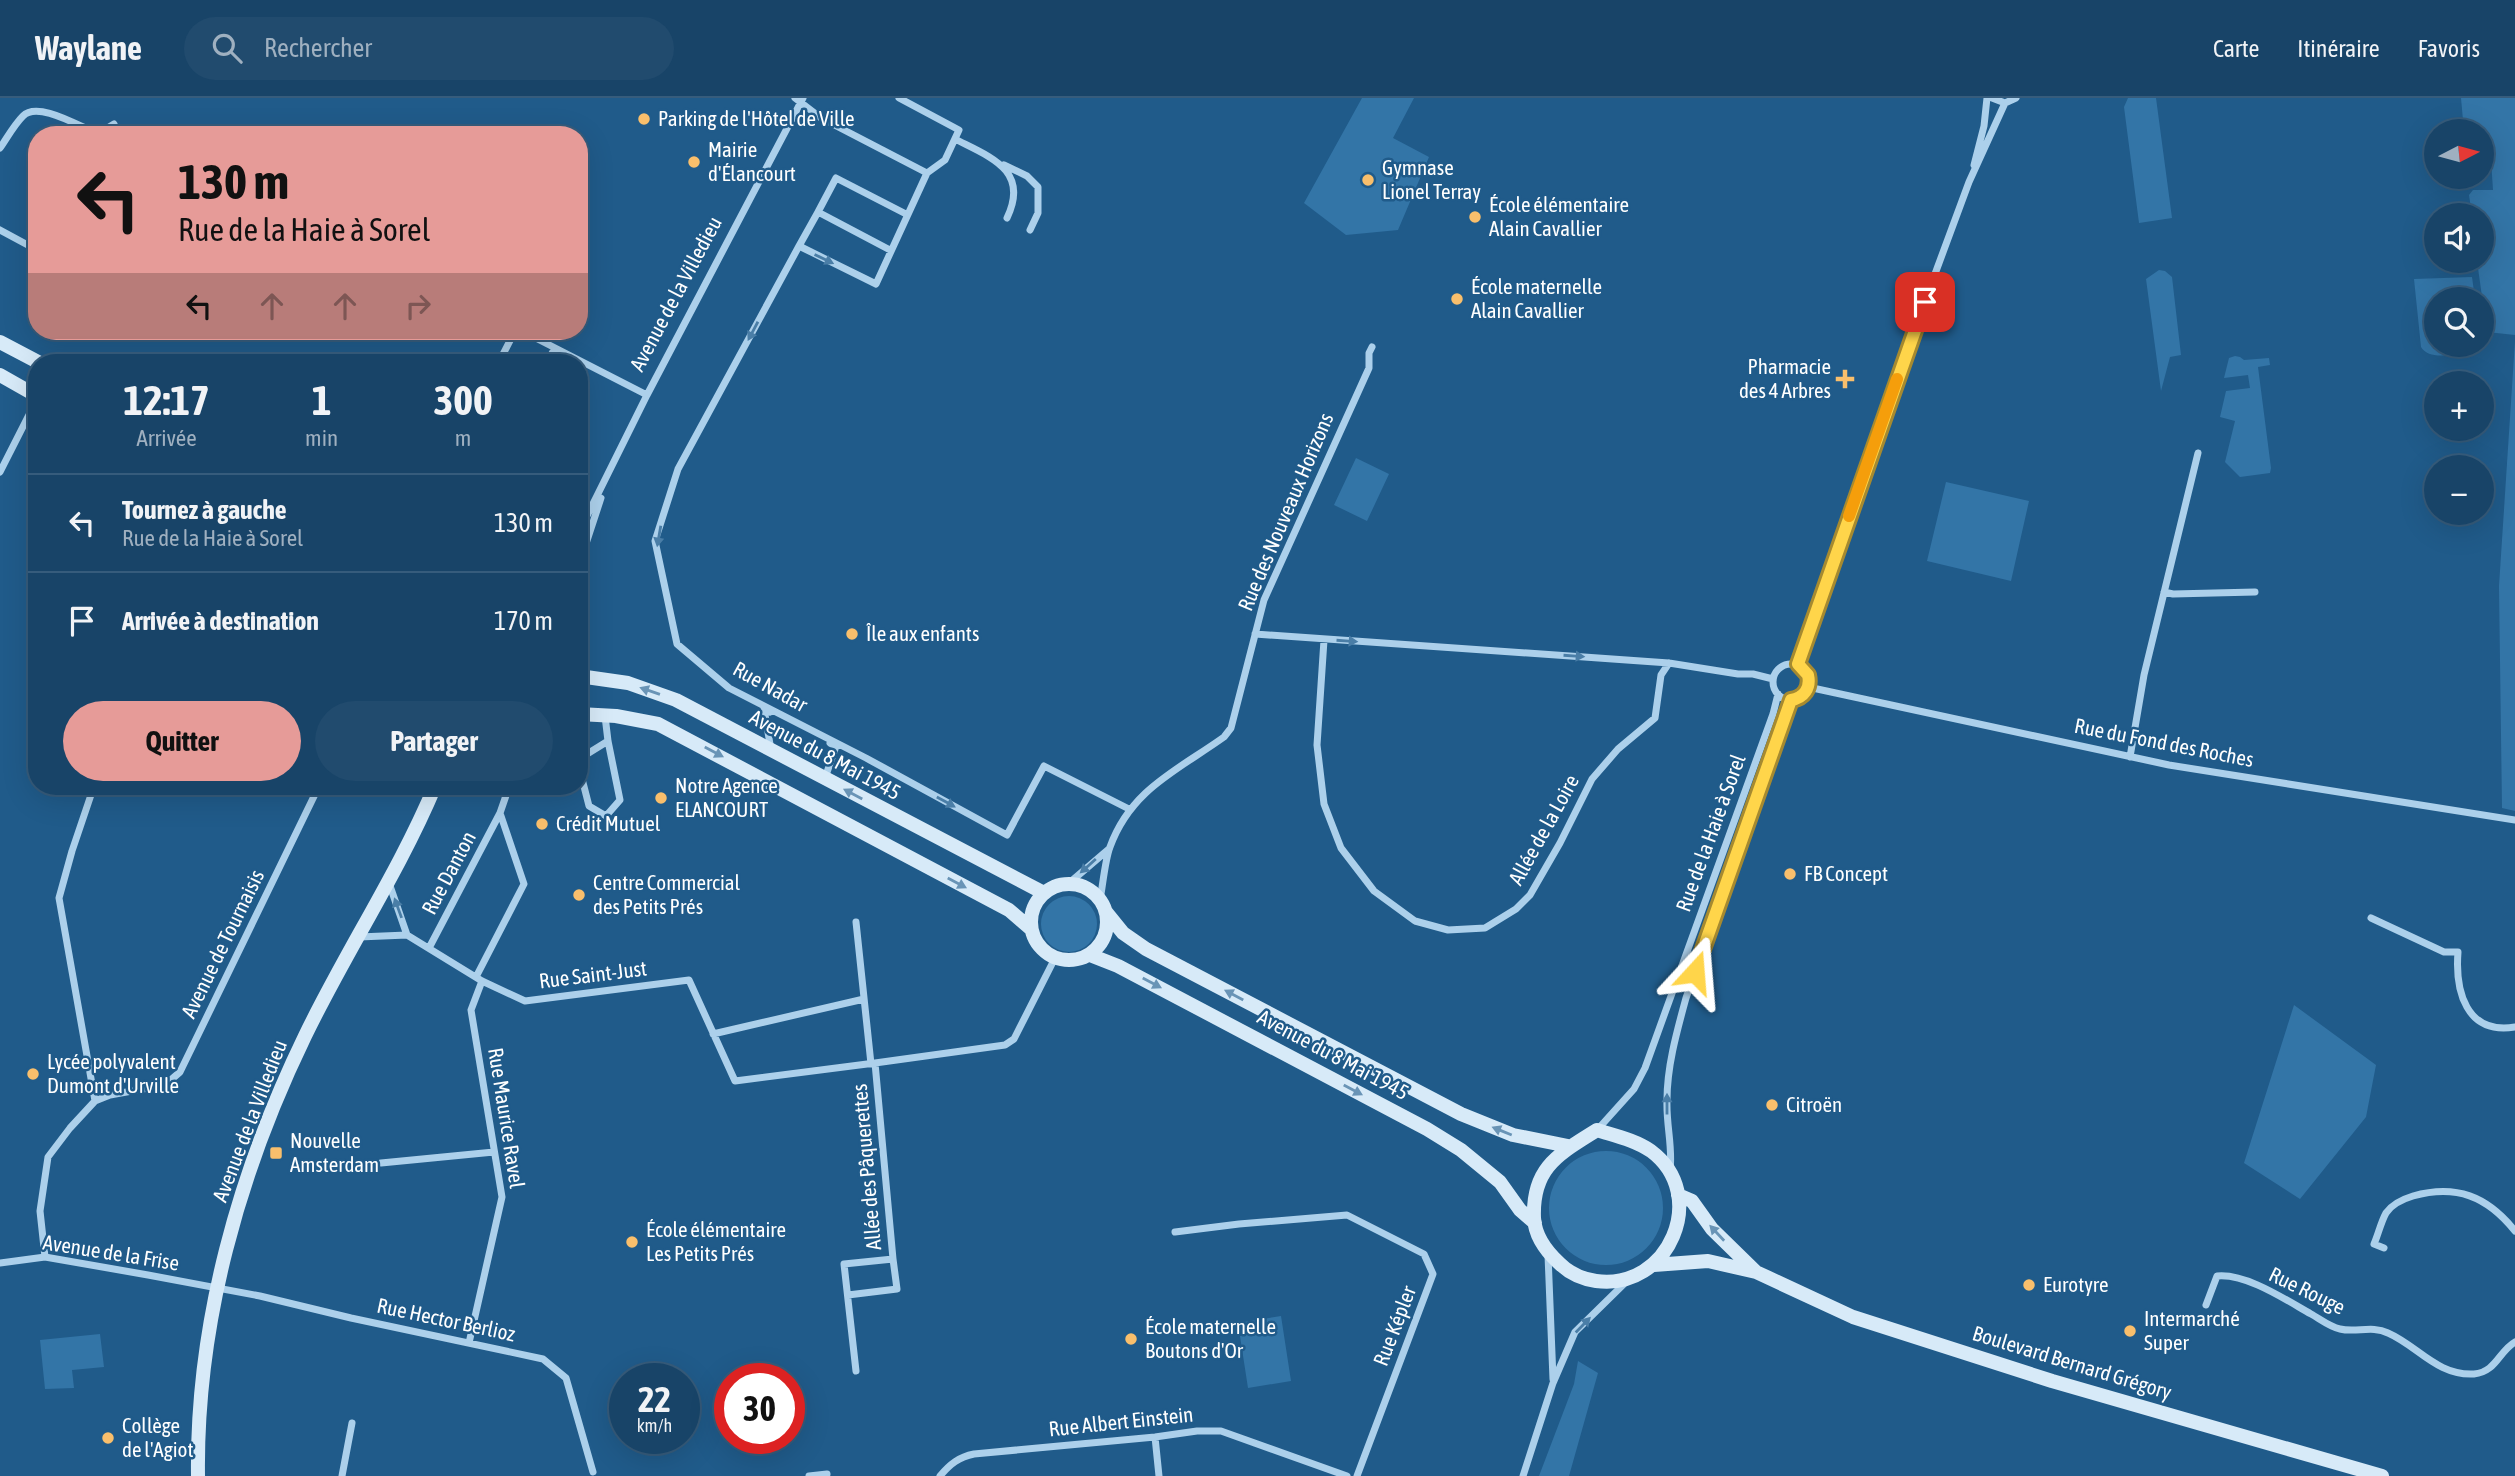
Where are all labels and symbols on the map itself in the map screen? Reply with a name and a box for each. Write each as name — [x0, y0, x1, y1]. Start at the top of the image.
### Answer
place label: Parking de l'Hôtel de Ville — [658, 106, 855, 130]
marker: Parking de l'Hôtel de Ville — [636, 111, 652, 127]
north arrow — [2424, 119, 2494, 189]
place label: Mairie d'Élancourt — [708, 137, 796, 185]
marker: Mairie d'Élancourt — [686, 154, 702, 170]
place label: Gymnase Lionel Terray — [1382, 155, 1481, 203]
marker: Gymnase Lionel Terray — [1360, 172, 1376, 188]
place label: École élémentaire Alain Cavallier — [1489, 192, 1629, 240]
marker: École élémentaire Alain Cavallier — [1467, 209, 1483, 225]
street label: Avenue de la Villedieu — [624, 212, 726, 375]
one-way arrow — [814, 253, 834, 265]
pin — [1895, 272, 1955, 332]
place label: École maternelle Alain Cavallier — [1471, 274, 1602, 322]
marker: École maternelle Alain Cavallier — [1449, 291, 1465, 307]
one-way arrow — [747, 321, 759, 341]
place label: Pharmacie des 4 Arbres — [1739, 354, 1831, 402]
marker: Pharmacie des 4 Arbres — [1837, 371, 1853, 387]
street label: Rue des Nouveaux Horizons — [1233, 409, 1338, 614]
one-way arrow — [653, 525, 664, 547]
place label: Île aux enfants — [866, 621, 979, 645]
marker: Île aux enfants — [844, 626, 860, 642]
one-way arrow — [1336, 636, 1358, 647]
one-way arrow — [1563, 651, 1585, 662]
street label: Rue Nadar — [729, 656, 812, 717]
one-way arrow — [640, 685, 661, 696]
street label: Avenue du 8 Mai 1945 — [746, 704, 905, 804]
street label: Rue du Fond des Roches — [2073, 713, 2256, 771]
one-way arrow — [704, 746, 723, 758]
street label: Rue de la Haie à Sorel — [1670, 750, 1750, 915]
street label: Allée de la Loire — [1503, 770, 1583, 889]
place label: Notre Agence ELANCOURT — [675, 773, 778, 821]
one-way arrow — [843, 788, 863, 800]
marker: Notre Agence ELANCOURT — [653, 790, 669, 806]
one-way arrow — [936, 795, 956, 807]
place label: Crédit Mutuel — [556, 811, 661, 835]
marker: Crédit Mutuel — [534, 816, 550, 832]
street label: Rue Danton — [416, 827, 480, 918]
one-way arrow — [1080, 857, 1097, 873]
place label: FB Concept — [1804, 861, 1888, 885]
street label: Avenue de Tournaisis — [176, 866, 268, 1022]
marker: FB Concept — [1782, 866, 1798, 882]
place label: Centre Commercial des Petits Prés — [593, 870, 740, 918]
one-way arrow — [948, 876, 968, 888]
marker: Centre Commercial des Petits Prés — [571, 887, 587, 903]
one-way arrow — [392, 898, 403, 919]
position arrow — [1658, 935, 1732, 1009]
street label: Rue Saint-Just — [538, 955, 648, 993]
one-way arrow — [1142, 978, 1162, 989]
one-way arrow — [1224, 989, 1243, 1001]
street label: Avenue du 8 Mai 1945 — [1254, 1004, 1413, 1104]
street label: Avenue de la Villedieu — [207, 1036, 291, 1205]
street label: Rue Maurice Ravel — [484, 1046, 530, 1190]
place label: Lycée polyvalent Dumont d'Urville — [47, 1049, 179, 1097]
marker: Lycée polyvalent Dumont d'Urville — [25, 1066, 41, 1082]
street label: Allée des Pâquerettes — [847, 1083, 885, 1251]
one-way arrow — [1343, 1084, 1363, 1095]
place label: Citroën — [1786, 1092, 1842, 1116]
one-way arrow — [1661, 1093, 1673, 1115]
marker: Citroën — [1764, 1097, 1780, 1113]
one-way arrow — [1491, 1125, 1512, 1136]
place label: Nouvelle Amsterdam — [290, 1128, 379, 1176]
marker: Nouvelle Amsterdam — [268, 1145, 284, 1161]
place label: École élémentaire Les Petits Prés — [646, 1217, 786, 1265]
one-way arrow — [1709, 1225, 1725, 1242]
street label: Avenue de la Frise — [41, 1229, 181, 1275]
marker: École élémentaire Les Petits Prés — [624, 1234, 640, 1250]
street label: Rue Rouge — [2265, 1261, 2349, 1319]
place label: Eurotyre — [2043, 1272, 2109, 1296]
marker: Eurotyre — [2021, 1277, 2037, 1293]
street label: Rue Képler — [1368, 1282, 1421, 1369]
street label: Rue Hector Berlioz — [375, 1293, 518, 1345]
place label: Intermarché Super — [2144, 1306, 2240, 1354]
place label: École maternelle Boutons d'Or — [1145, 1314, 1276, 1362]
one-way arrow — [1575, 1316, 1591, 1334]
street label: Boulevard Bernard Grégory — [1970, 1320, 2175, 1404]
marker: Intermarché Super — [2122, 1323, 2138, 1339]
marker: École maternelle Boutons d'Or — [1123, 1331, 1139, 1347]
speed limit sign: 30 — [714, 1363, 805, 1454]
street label: Rue Albert Einstein — [1047, 1401, 1194, 1441]
place label: Collège de l'Agiot — [122, 1413, 193, 1461]
marker: Collège de l'Agiot — [100, 1430, 116, 1446]

